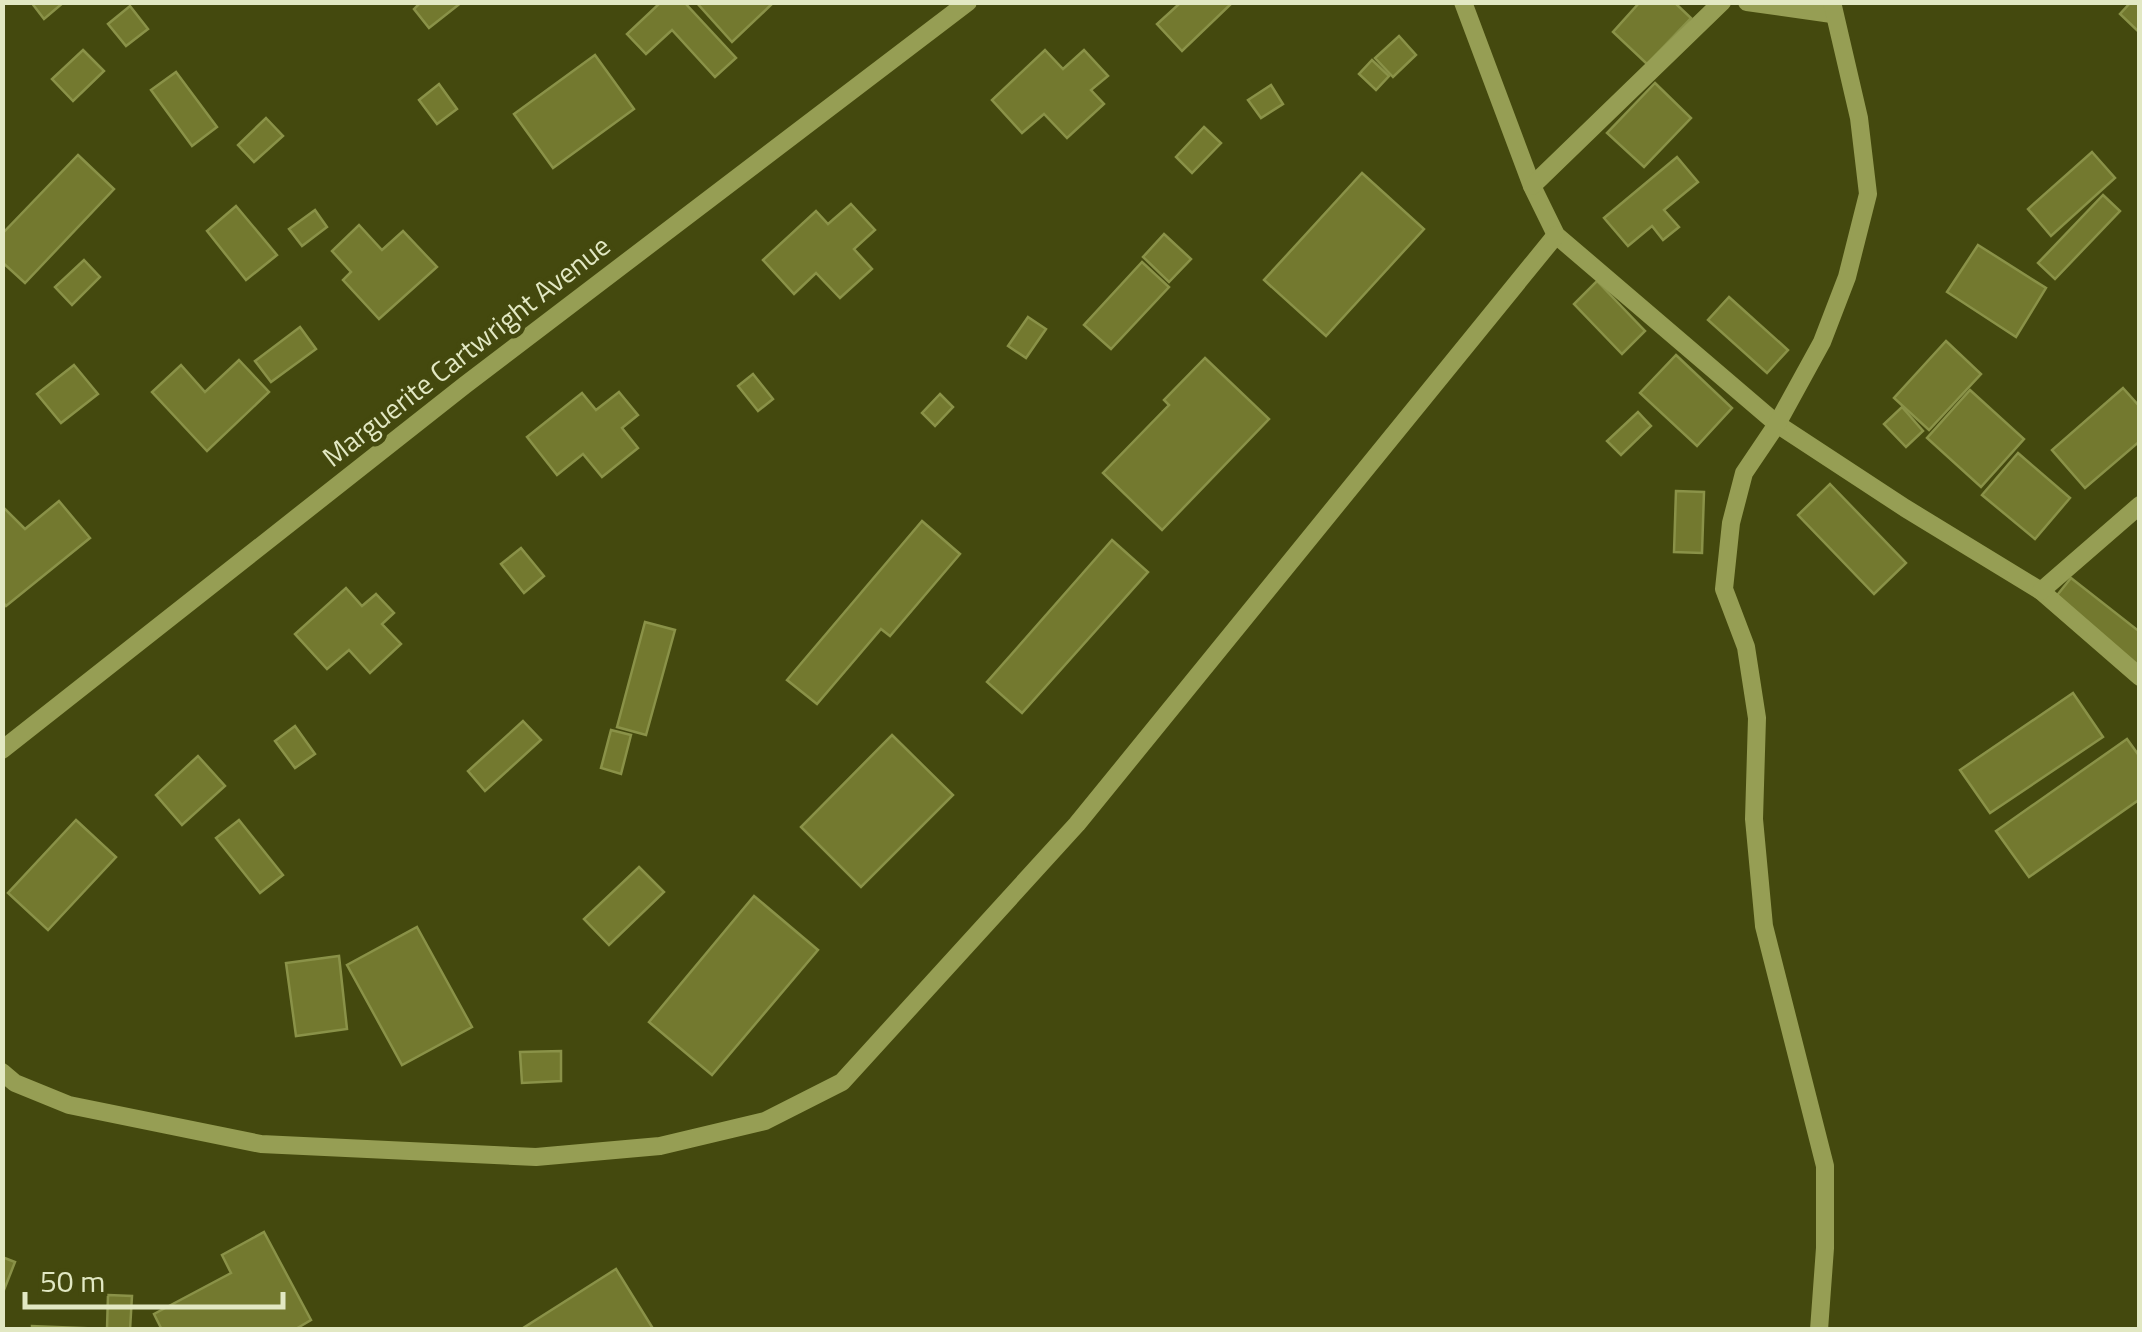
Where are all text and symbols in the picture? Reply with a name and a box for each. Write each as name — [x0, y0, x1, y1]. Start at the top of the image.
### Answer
street label: Marguerite Cartwright Avenue — [312, 224, 619, 477]
scale bar — [25, 1247, 282, 1309]
text: 50 m — [40, 1258, 105, 1304]

